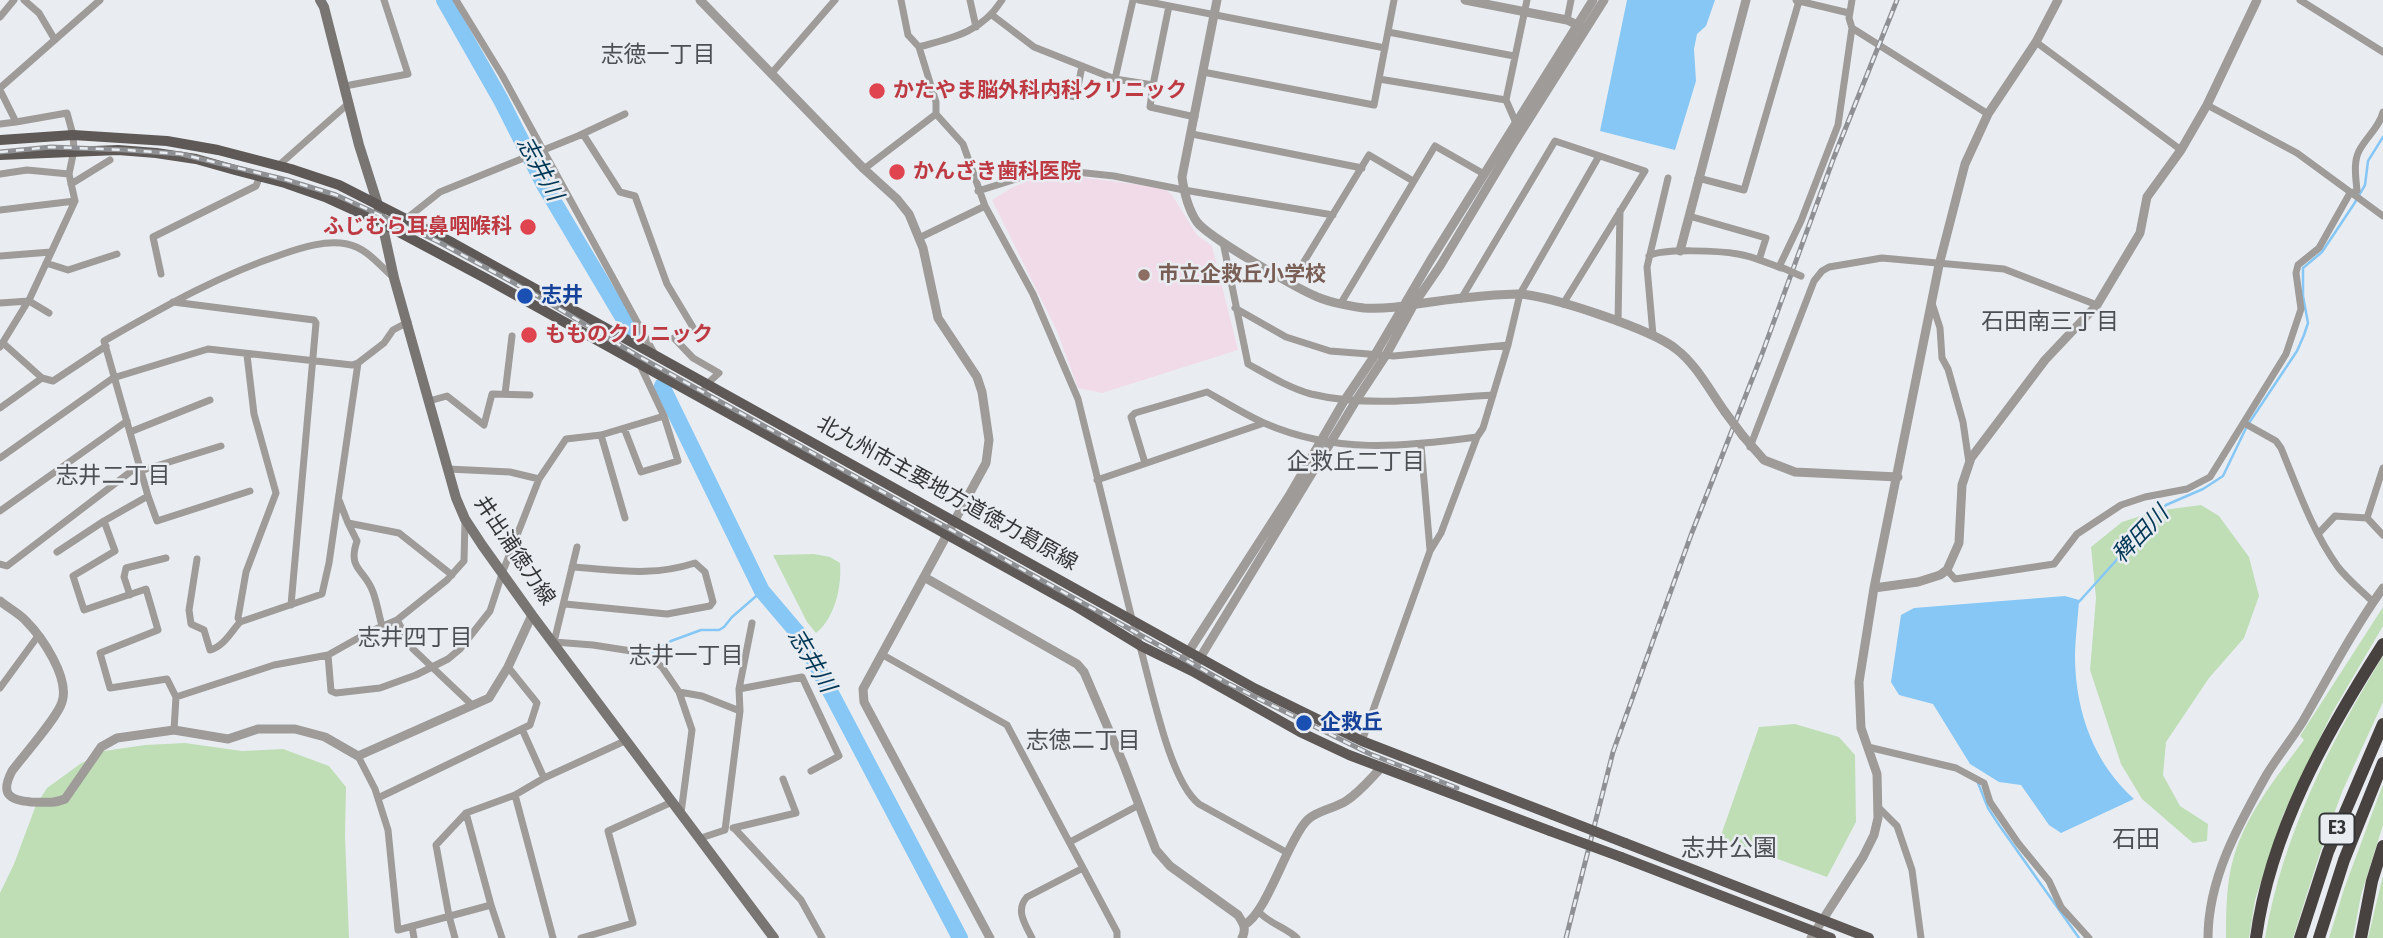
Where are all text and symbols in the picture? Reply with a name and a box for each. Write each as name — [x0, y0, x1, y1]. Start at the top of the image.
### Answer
district label: 志徳一丁目 — [601, 42, 715, 70]
place label: かたやま脳外科内科クリニック — [893, 78, 1187, 104]
marker: かたやま脳外科内科クリニック — [867, 81, 887, 101]
water label: 志井川 — [510, 132, 568, 206]
place label: かんざき歯科医院 — [913, 159, 1081, 185]
marker: かんざき歯科医院 — [887, 162, 907, 182]
place label: ふじむら耳鼻咽喉科 — [323, 214, 512, 240]
marker: ふじむら耳鼻咽喉科 — [518, 217, 538, 237]
place label: 市立企救丘小学校 — [1158, 262, 1326, 288]
marker: 市立企救丘小学校 — [1136, 267, 1152, 283]
place label: 志井 — [541, 283, 583, 309]
marker: 志井 — [515, 286, 535, 306]
district label: 石田南三丁目 — [1981, 309, 2119, 337]
place label: もものクリニック — [545, 322, 713, 348]
marker: もものクリニック — [519, 325, 539, 345]
street label: 北九州市主要地方道徳力葛原線 — [812, 412, 1082, 576]
district label: 企救丘二丁目 — [1287, 449, 1425, 477]
district label: 志井二丁目 — [56, 463, 170, 491]
street label: 井出浦徳力線 — [468, 492, 560, 610]
water label: 稗田川 — [2107, 501, 2175, 569]
water label: 志井川 — [781, 624, 841, 698]
district label: 志井四丁目 — [358, 625, 472, 653]
district label: 志井一丁目 — [629, 643, 743, 671]
place label: 企救丘 — [1320, 710, 1383, 736]
marker: 企救丘 — [1294, 713, 1314, 733]
district label: 志徳二丁目 — [1026, 728, 1140, 756]
road number: E3 — [2320, 814, 2354, 844]
district label: 石田 — [2112, 826, 2160, 854]
district label: 志井公園 — [1681, 835, 1777, 863]

